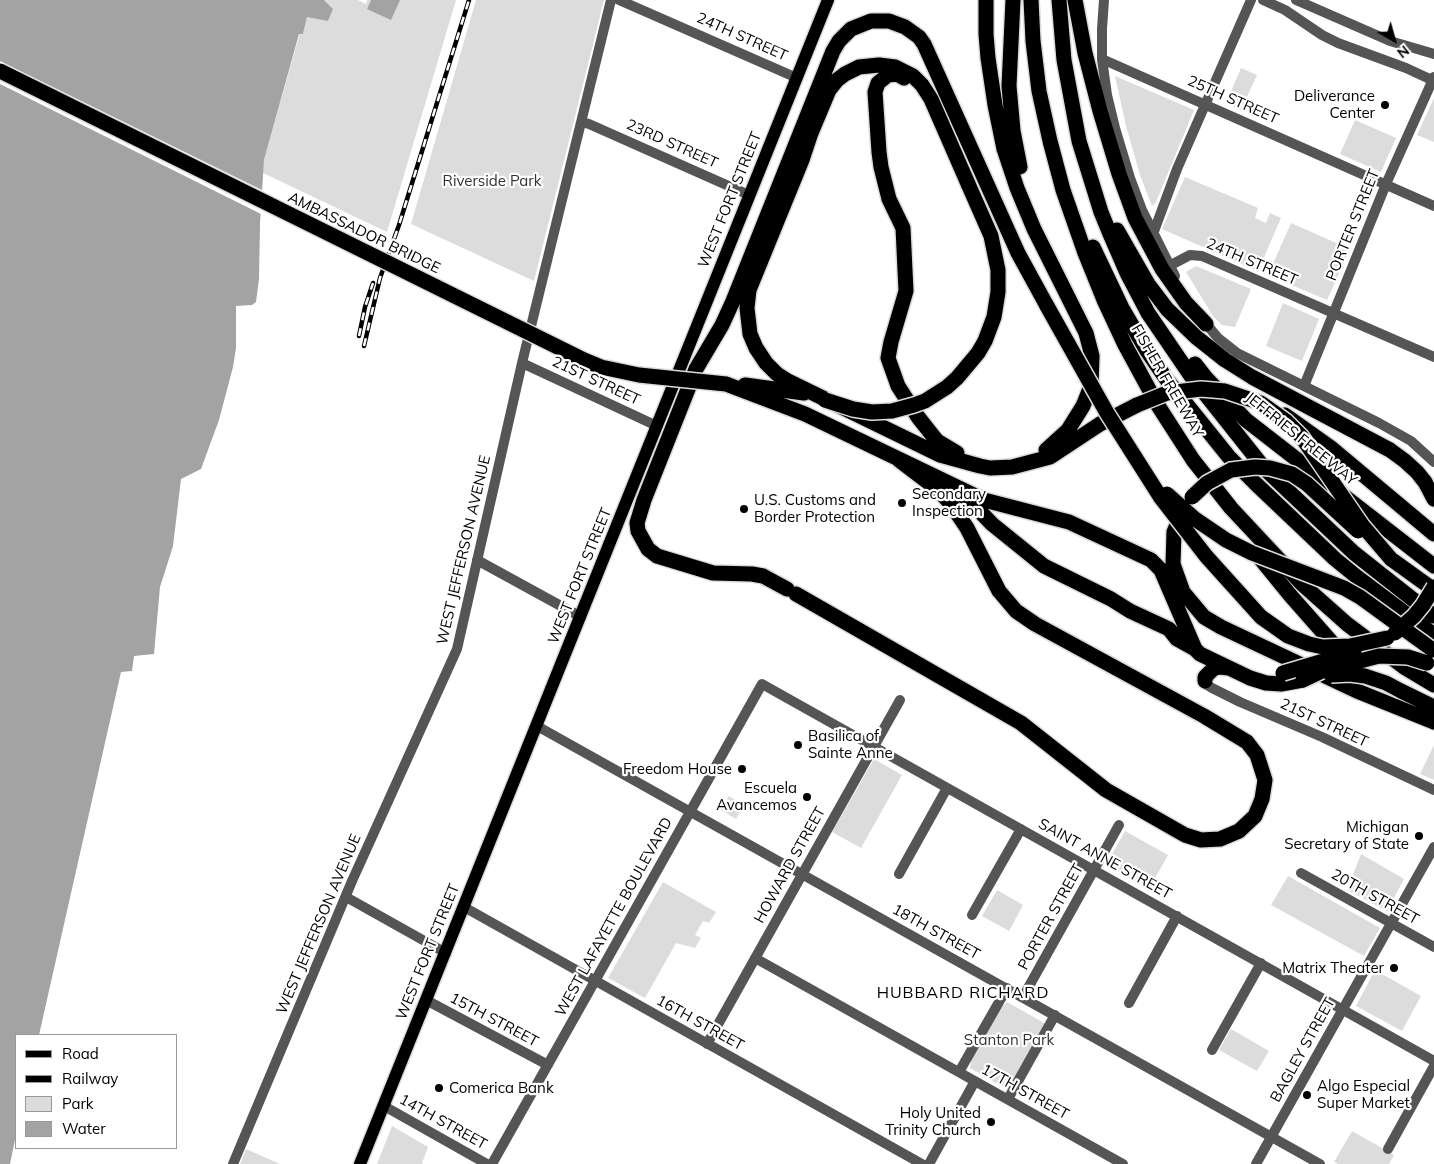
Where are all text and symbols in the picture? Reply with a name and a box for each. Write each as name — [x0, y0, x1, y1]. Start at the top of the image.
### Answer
street label: 24TH STREET — [694, 9, 790, 65]
north arrow — [1369, 15, 1419, 65]
text: N — [1394, 41, 1413, 62]
street label: 25TH STREET — [1185, 72, 1281, 128]
place label: Deliverance Center — [1294, 87, 1375, 122]
marker: Deliverance Center — [1379, 99, 1391, 111]
street label: 23RD STREET — [623, 116, 721, 172]
street label: WEST FORT STREET — [694, 129, 766, 271]
street label: PORTER STREET — [1322, 167, 1384, 283]
park label: Riverside Park — [443, 172, 541, 190]
street label: AMBASSADOR BRIDGE — [285, 188, 443, 278]
street label: 24TH STREET — [1204, 235, 1300, 289]
street label: FISHER FREEWAY — [1127, 321, 1207, 441]
street label: 21ST STREET — [549, 353, 643, 409]
street label: JEFFRIES FREEWAY — [1242, 389, 1360, 489]
street label: WEST JEFFERSON AVENUE — [433, 454, 495, 646]
place label: Secondary Inspection — [912, 485, 986, 520]
place label: U.S. Customs and Border Protection — [754, 491, 876, 526]
marker: Secondary Inspection — [896, 497, 908, 509]
marker: U.S. Customs and Border Protection — [738, 503, 750, 515]
street label: WEST FORT STREET — [544, 505, 616, 647]
street label: 21ST STREET — [1277, 695, 1371, 751]
place label: Basilica of Sainte Anne — [808, 727, 893, 762]
marker: Basilica of Sainte Anne — [792, 739, 804, 751]
place label: Freedom House — [623, 760, 732, 778]
marker: Freedom House — [736, 763, 748, 775]
place label: Escuela Avancemos — [716, 779, 797, 814]
marker: Escuela Avancemos — [801, 791, 813, 803]
street label: HOWARD STREET — [751, 804, 829, 926]
street label: WEST LAFAYETTE BOULEVARD — [552, 814, 676, 1020]
street label: SAINT ANNE STREET — [1035, 815, 1175, 903]
place label: Michigan Secretary of State — [1284, 818, 1409, 853]
marker: Michigan Secretary of State — [1413, 830, 1425, 842]
street label: WEST JEFFERSON AVENUE — [273, 831, 365, 1017]
street label: PORTER STREET — [1014, 861, 1088, 973]
street label: 20TH STREET — [1328, 865, 1422, 929]
street label: WEST FORT STREET — [392, 881, 464, 1023]
street label: 18TH STREET — [889, 900, 983, 964]
place label: Matrix Theater — [1282, 959, 1384, 977]
marker: Matrix Theater — [1388, 962, 1400, 974]
district label: HUBBARD RICHARD — [875, 983, 1051, 1003]
street label: 15TH STREET — [447, 989, 541, 1051]
street label: 16TH STREET — [653, 991, 747, 1055]
street label: BAGLEY STREET — [1267, 995, 1339, 1105]
park label: Stanton Park — [964, 1031, 1054, 1049]
legend — [15, 1034, 178, 1149]
text: Road — [62, 1044, 99, 1063]
street label: 17TH STREET — [978, 1060, 1072, 1124]
text: Railway — [62, 1069, 118, 1088]
place label: Algo Especial Super Market — [1317, 1077, 1410, 1112]
place label: Comerica Bank — [449, 1079, 554, 1097]
marker: Comerica Bank — [433, 1082, 445, 1094]
marker: Algo Especial Super Market — [1301, 1089, 1313, 1101]
street label: 14TH STREET — [396, 1090, 490, 1154]
text: Park — [62, 1094, 94, 1113]
place label: Holy United Trinity Church — [885, 1104, 981, 1139]
marker: Holy United Trinity Church — [985, 1116, 997, 1128]
text: Water — [62, 1119, 106, 1138]

